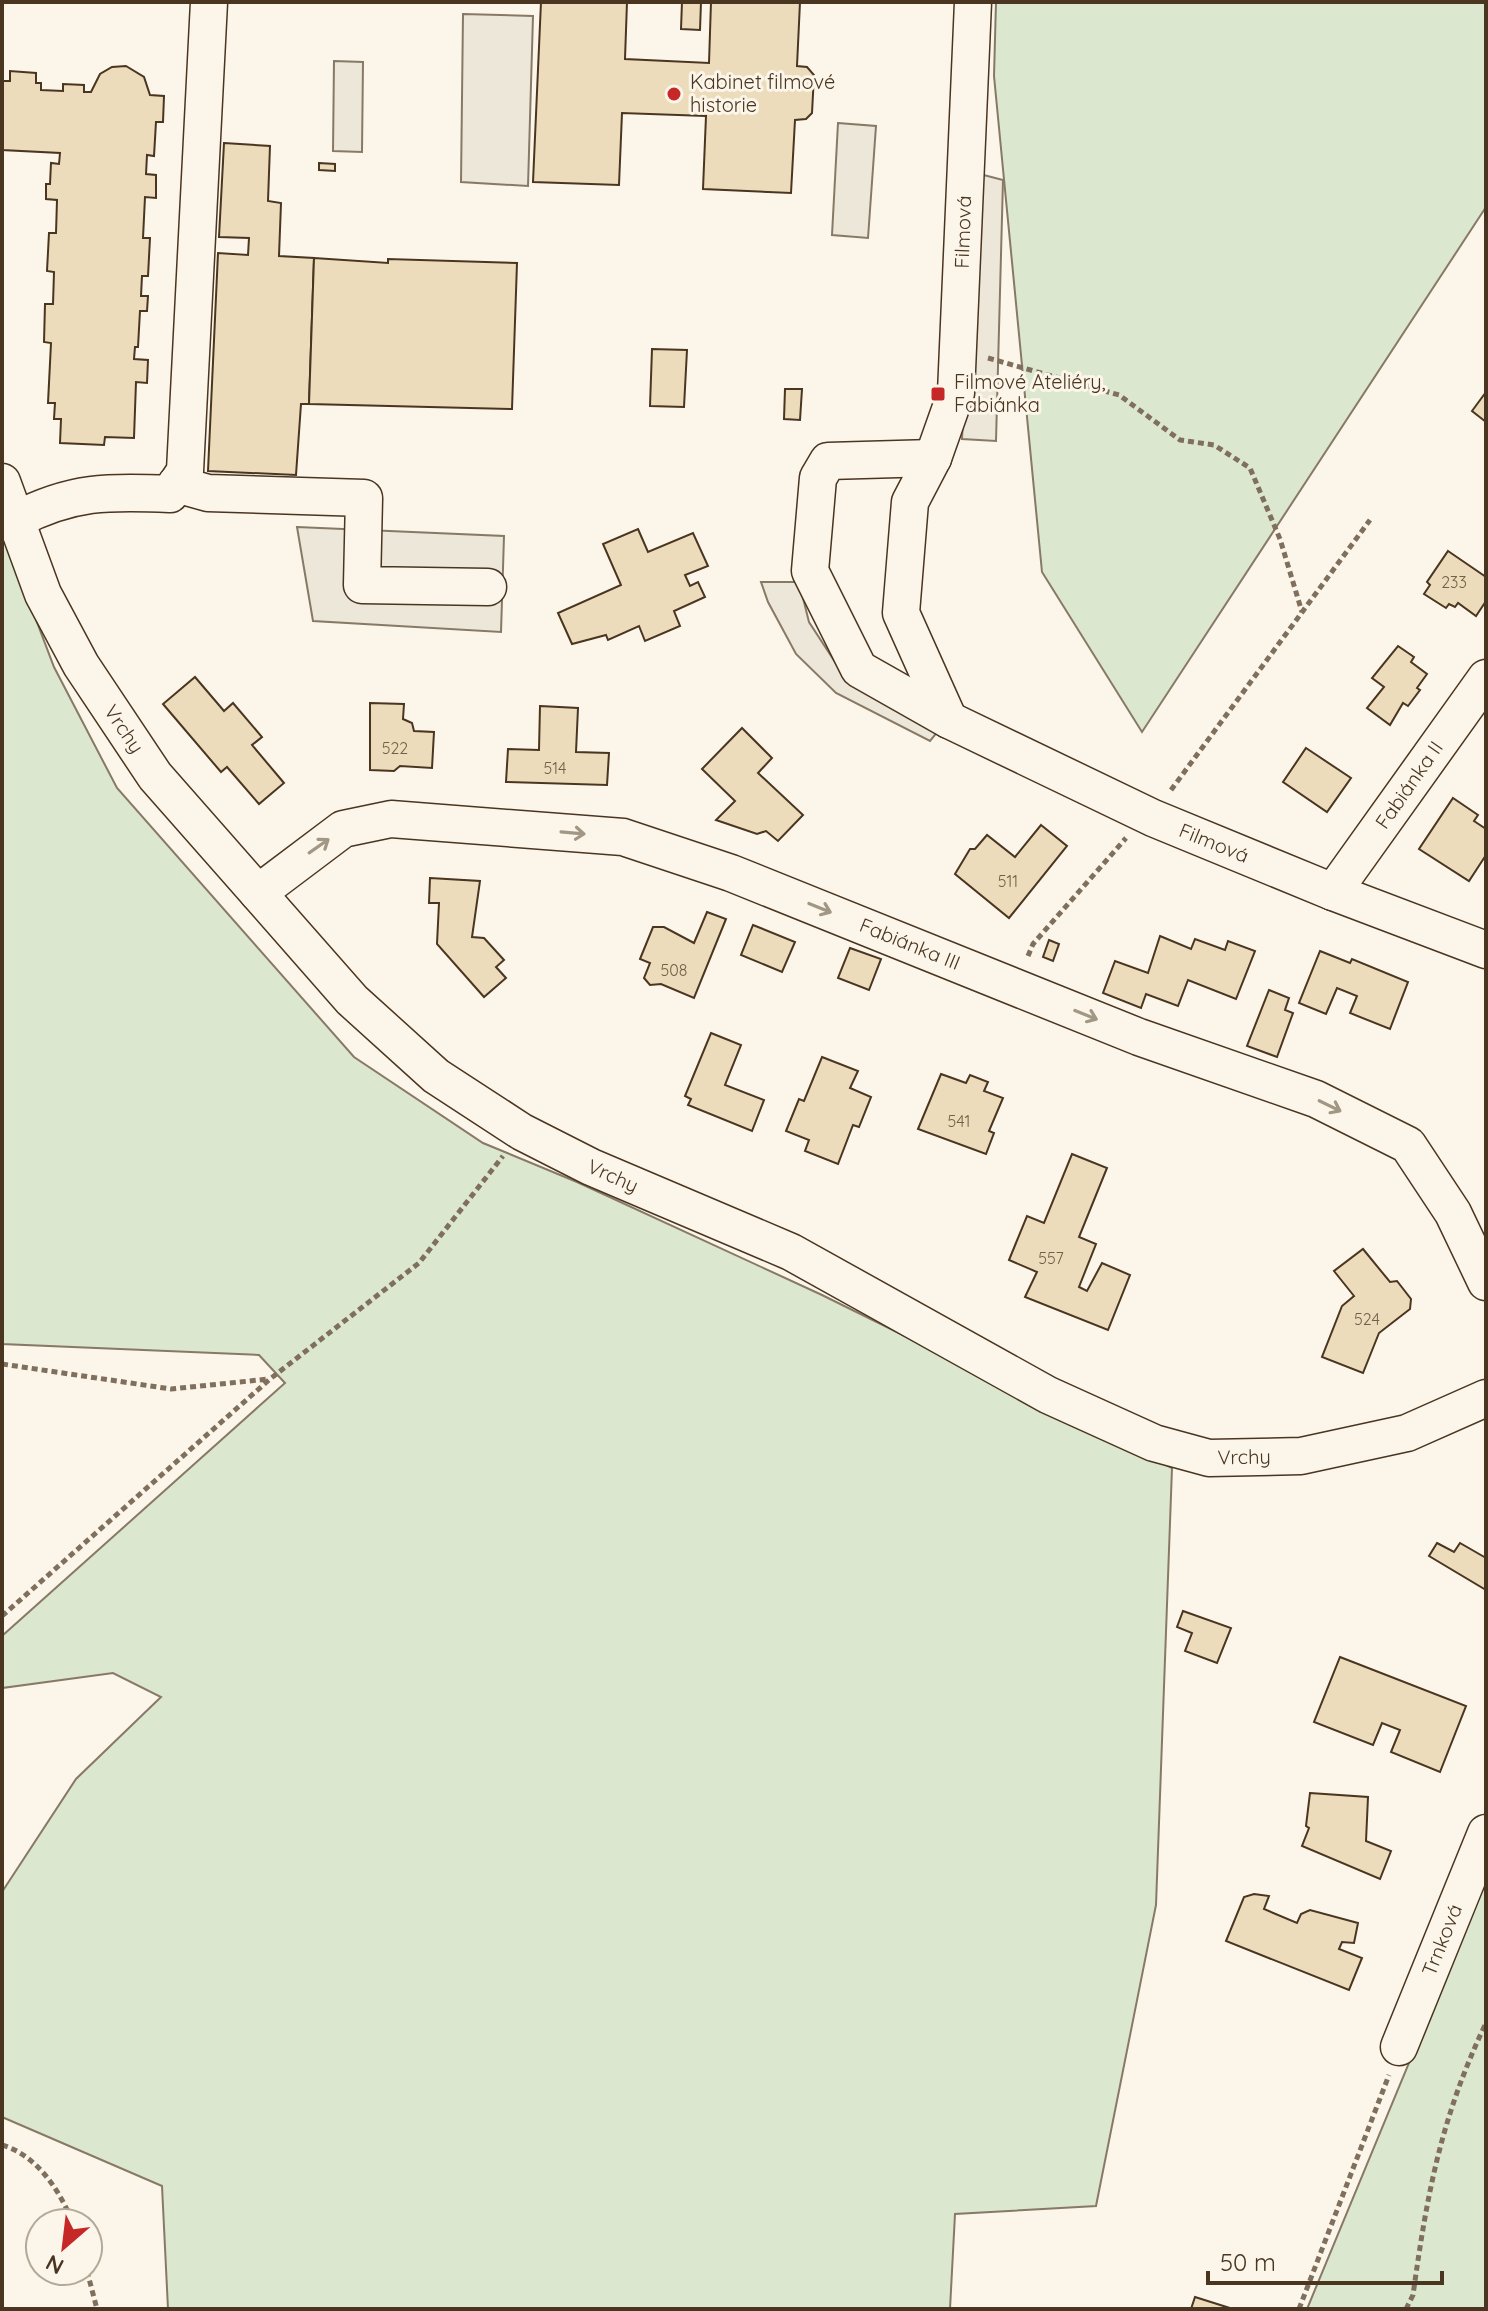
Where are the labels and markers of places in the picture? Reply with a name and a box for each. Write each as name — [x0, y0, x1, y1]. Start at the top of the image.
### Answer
place label: Kabinet filmové historie — [690, 69, 835, 117]
marker: Kabinet filmové historie — [665, 85, 683, 103]
place label: Filmové Ateliéry, Fabiánka — [954, 369, 1106, 417]
marker: Filmové Ateliéry, Fabiánka — [929, 385, 947, 403]

